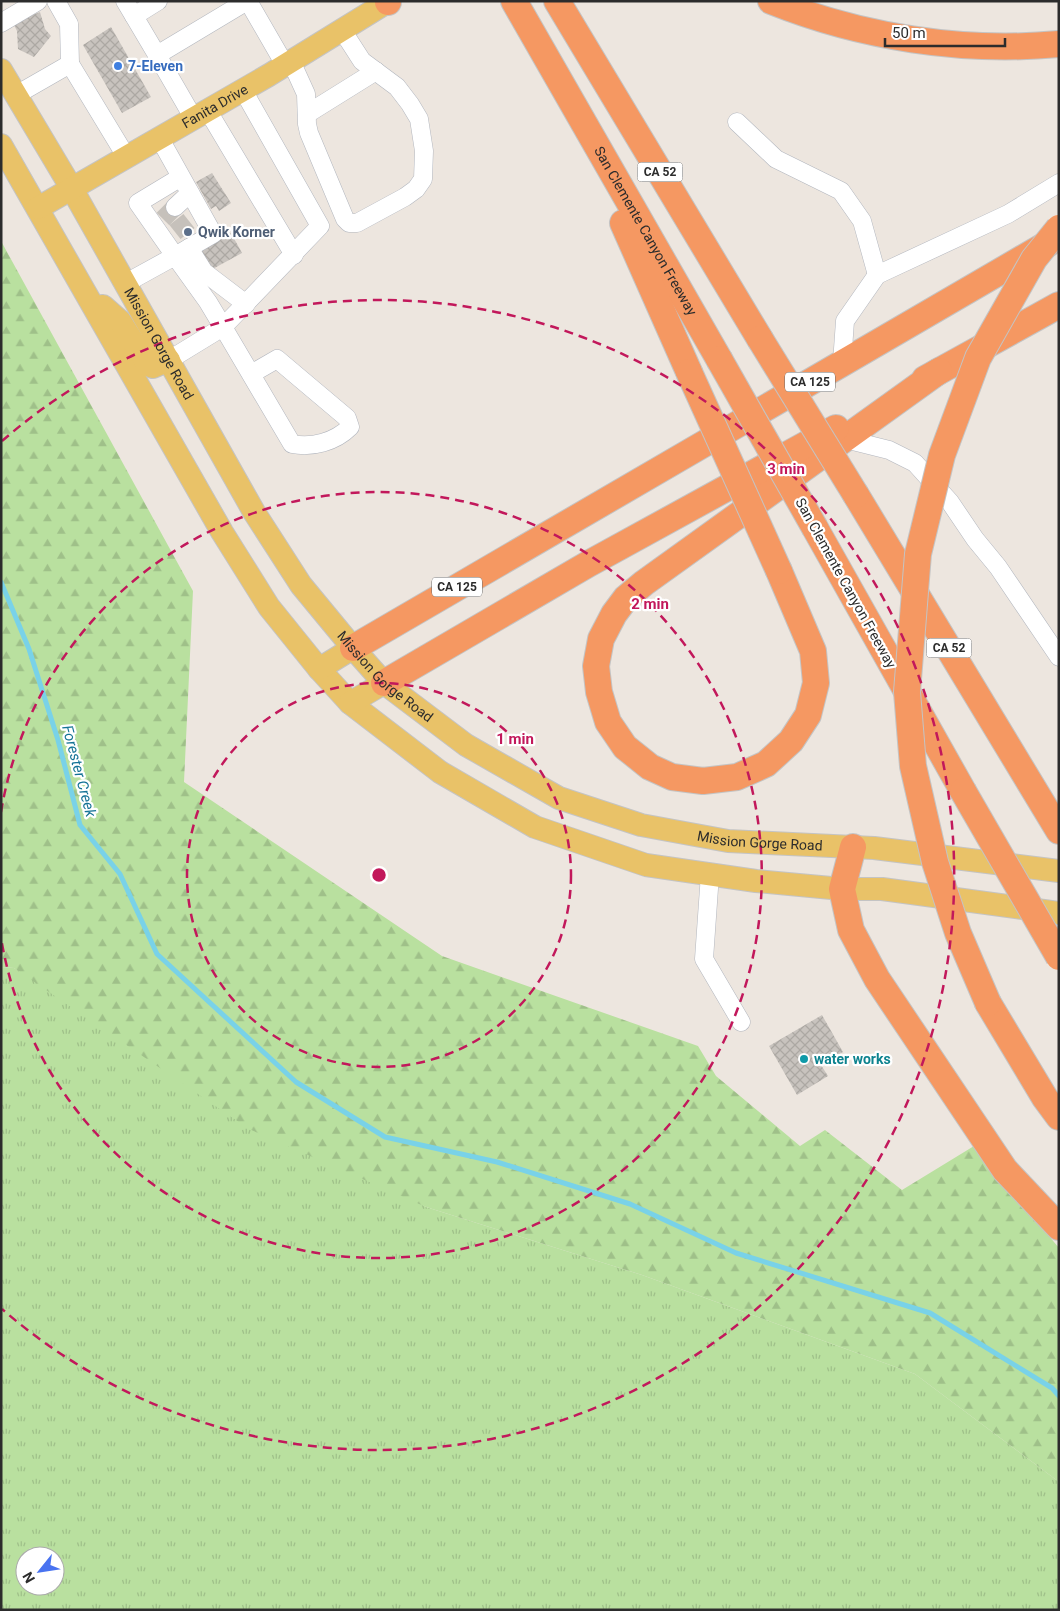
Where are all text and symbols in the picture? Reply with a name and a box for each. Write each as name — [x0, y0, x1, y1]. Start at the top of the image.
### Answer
scale bar — [885, 15, 1005, 47]
text: 50 m — [892, 24, 926, 42]
place label: 7-Eleven — [128, 58, 183, 74]
marker: 7-Eleven — [112, 60, 124, 72]
street label: Fanita Drive — [179, 81, 251, 131]
street label: San Clemente Canyon Freeway — [591, 144, 701, 319]
road number: CA 52 — [638, 162, 682, 182]
place label: Qwik Korner — [198, 224, 275, 240]
marker: Qwik Korner — [182, 226, 194, 238]
street label: Mission Gorge Road — [121, 285, 197, 402]
road number: CA 125 — [785, 372, 835, 392]
text: 3 min — [767, 460, 805, 478]
street label: San Clemente Canyon Freeway — [792, 495, 900, 671]
road number: CA 125 — [432, 578, 482, 596]
text: 2 min — [631, 595, 669, 613]
street label: Mission Gorge Road — [334, 628, 436, 725]
road number: CA 52 — [926, 638, 972, 658]
water label: Forester Creek — [58, 723, 100, 819]
text: 1 min — [496, 730, 534, 748]
street label: Mission Gorge Road — [696, 828, 823, 854]
centre of rings — [370, 866, 388, 884]
place label: water works — [814, 1051, 891, 1067]
marker: water works — [798, 1053, 810, 1065]
north arrow — [15, 1546, 65, 1596]
text: N — [19, 1569, 38, 1586]

